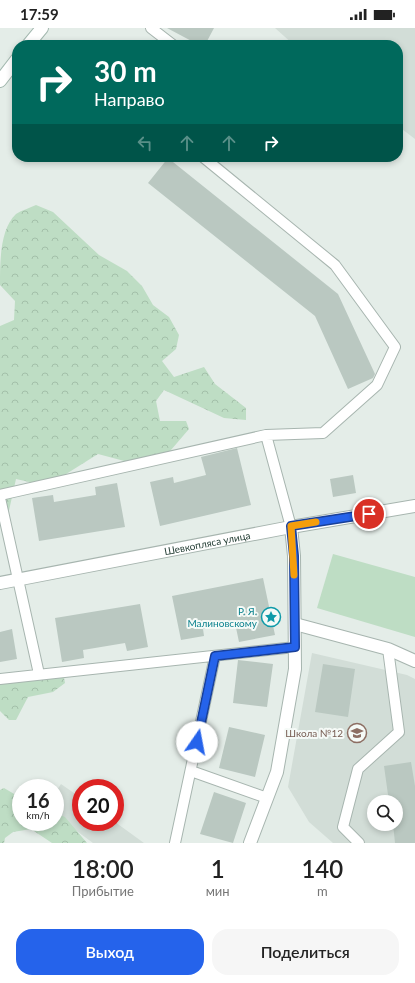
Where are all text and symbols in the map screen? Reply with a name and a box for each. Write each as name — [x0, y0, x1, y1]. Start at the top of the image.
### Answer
text: 17:59 — [20, 5, 59, 23]
text: 30 m — [94, 54, 157, 88]
icon: right — [28, 56, 80, 108]
text: Направо — [94, 88, 165, 110]
icon: left — [134, 132, 156, 154]
icon: ahead — [176, 132, 198, 154]
icon: ahead — [218, 132, 240, 154]
icon: right — [260, 132, 282, 154]
pin — [352, 497, 386, 531]
icon: arrive — [358, 503, 380, 525]
street label: Шевкопляса улица — [163, 529, 251, 557]
place label: Р. Я. Малиновскому — [187, 605, 258, 629]
place icon: Р. Я. Малиновскому — [260, 606, 282, 628]
position arrow — [176, 721, 218, 763]
school or university icon: Школа №12 — [346, 722, 368, 744]
place label: Школа №12 — [285, 727, 343, 739]
speed limit sign: 20 — [72, 779, 124, 831]
text: 16 — [26, 788, 50, 812]
map controls — [367, 795, 403, 831]
button: search — [367, 795, 403, 831]
text: km/h — [26, 809, 50, 821]
text: 18:00 — [72, 854, 134, 883]
text: 1 — [211, 854, 225, 883]
text: 140 — [301, 854, 343, 883]
text: Прибытие — [72, 883, 134, 899]
text: мин — [206, 883, 230, 899]
text: m — [317, 883, 328, 899]
button: Выход — [16, 929, 204, 975]
button: Поделиться — [212, 929, 399, 975]

